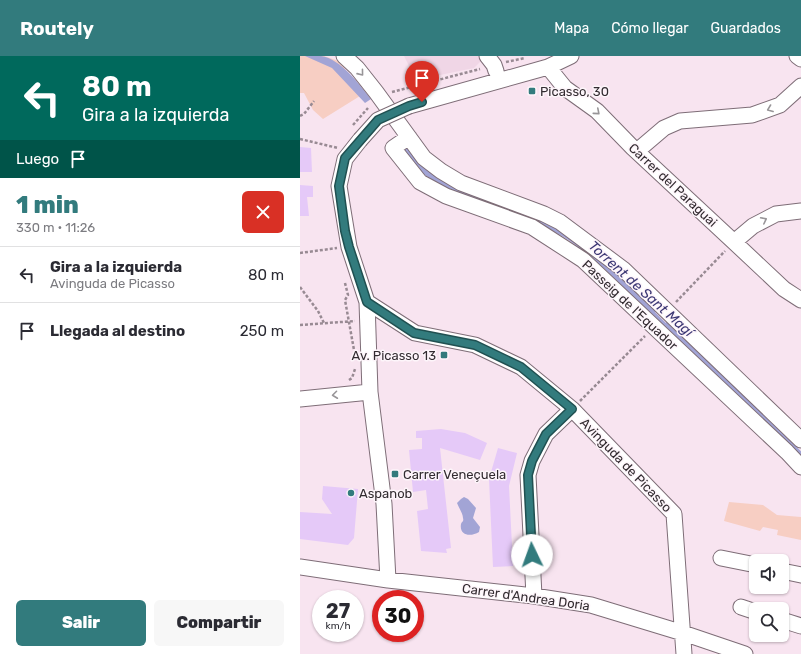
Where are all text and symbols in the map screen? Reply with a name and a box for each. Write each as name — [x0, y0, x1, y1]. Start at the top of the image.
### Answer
text: Routely — [20, 17, 94, 40]
text: Mapa — [554, 20, 589, 37]
text: Cómo llegar — [611, 20, 689, 37]
text: Guardados — [711, 20, 781, 37]
pin — [405, 61, 439, 102]
icon: arrive — [411, 67, 433, 89]
one-way arrow — [356, 68, 363, 76]
text: 80 m — [82, 70, 152, 103]
icon: left — [16, 72, 68, 124]
place label: Picasso, 30 — [540, 84, 609, 99]
marker: Picasso, 30 — [527, 86, 537, 96]
text: Gira a la izquierda — [82, 104, 229, 126]
one-way arrow — [766, 104, 773, 112]
one-way arrow — [592, 107, 600, 115]
street label: Carrer del Paraguai — [625, 140, 720, 231]
icon: arrive — [67, 148, 89, 170]
text: Luego — [16, 150, 59, 168]
text: 1 min — [16, 191, 79, 219]
button: close — [242, 191, 284, 233]
one-way arrow — [760, 217, 768, 225]
text: 330 m · 11:26 — [16, 220, 95, 235]
water label: Torrent de Sant Magí — [585, 237, 699, 342]
street label: Passeig de l'Equador — [579, 257, 681, 354]
text: Gira a la izquierda — [50, 258, 182, 276]
icon: left — [16, 264, 38, 286]
text: 80 m — [248, 266, 284, 284]
text: Avinguda de Picasso — [50, 276, 175, 291]
icon: arrive — [16, 320, 38, 342]
text: Llegada al destino — [50, 322, 185, 340]
text: 250 m — [240, 322, 284, 340]
place label: Av. Picasso 13 — [352, 348, 436, 363]
marker: Av. Picasso 13 — [439, 350, 449, 360]
one-way arrow — [332, 390, 338, 399]
street label: Avinguda de Picasso — [576, 415, 675, 516]
place label: Carrer Veneçuela — [403, 467, 506, 482]
marker: Carrer Veneçuela — [390, 469, 400, 479]
place label: Aspanob — [359, 486, 413, 501]
marker: Aspanob — [346, 488, 356, 498]
position arrow — [511, 534, 553, 576]
map controls — [749, 554, 789, 642]
button: sound — [749, 554, 789, 594]
street label: Carrer d'Andrea Doria — [461, 581, 591, 613]
speed limit sign: 30 — [372, 590, 424, 642]
text: 27 — [326, 599, 350, 623]
button: Salir — [16, 600, 146, 646]
button: Compartir — [154, 600, 284, 646]
button: search — [749, 602, 789, 642]
text: km/h — [326, 620, 350, 632]

